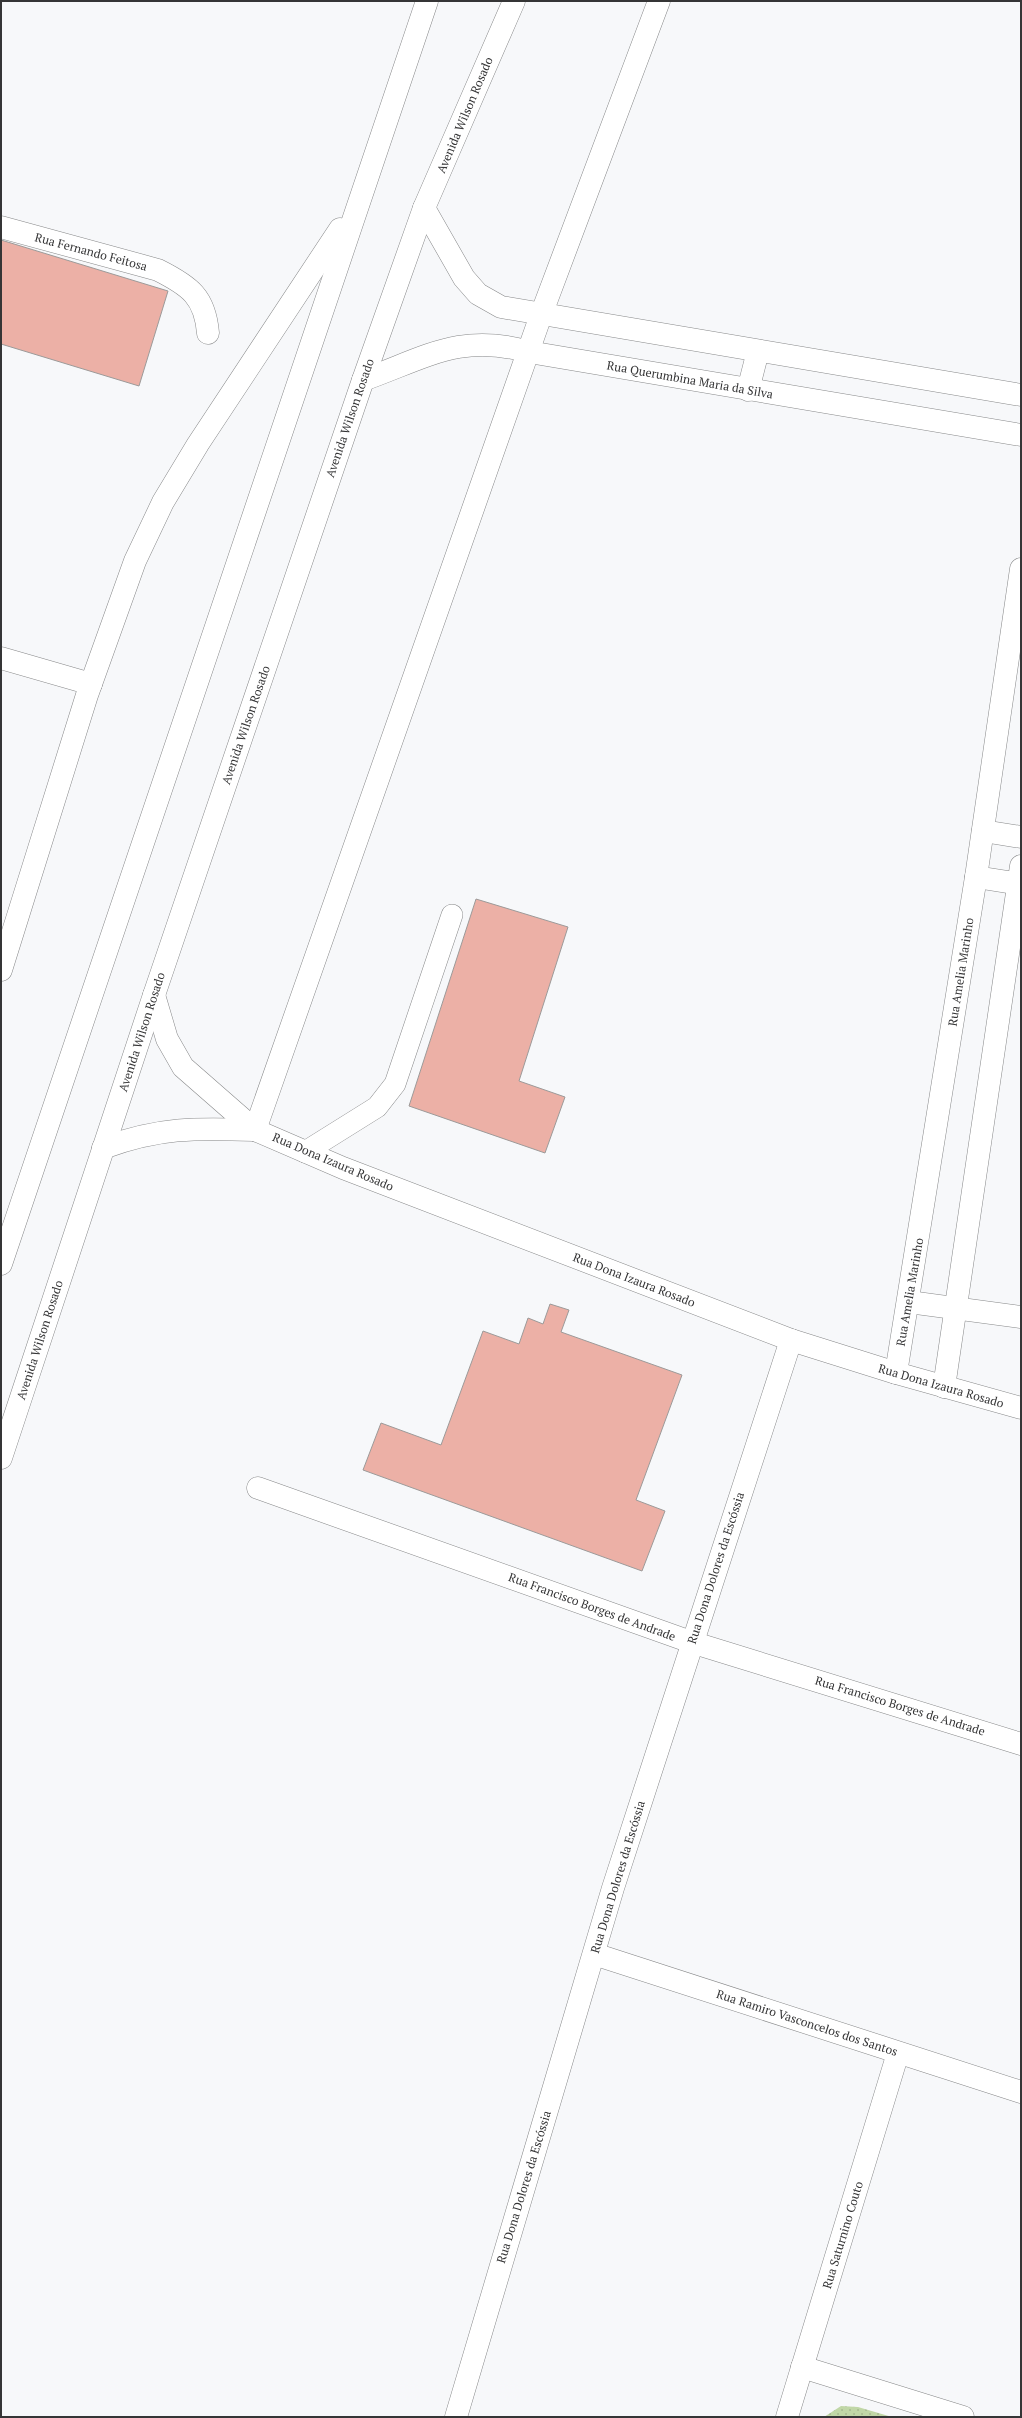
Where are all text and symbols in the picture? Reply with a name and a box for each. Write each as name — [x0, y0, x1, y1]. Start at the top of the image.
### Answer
street label: Avenida Wilson Rosado — [433, 54, 496, 175]
street label: Rua Fernando Feitosa — [33, 229, 149, 274]
street label: Avenida Wilson Rosado — [322, 356, 377, 479]
street label: Rua Querumbina Maria da Silva — [606, 357, 774, 402]
street label: Avenida Wilson Rosado — [218, 663, 273, 786]
street label: Rua Amelia Marinho — [945, 916, 977, 1027]
street label: Avenida Wilson Rosado — [115, 970, 168, 1093]
street label: Rua Dona Izaura Rosado — [270, 1129, 396, 1194]
street label: Rua Amelia Marinho — [893, 1236, 926, 1347]
street label: Rua Dona Izaura Rosado — [571, 1249, 698, 1310]
street label: Avenida Wilson Rosado — [13, 1278, 66, 1401]
street label: Rua Dona Izaura Rosado — [877, 1360, 1006, 1411]
street label: Rua Dona Dolores da Escóssia — [684, 1490, 747, 1646]
street label: Rua Francisco Borges de Andrade — [506, 1569, 678, 1644]
street label: Rua Francisco Borges de Andrade — [813, 1672, 987, 1739]
street label: Rua Dona Dolores da Escóssia — [587, 1799, 648, 1955]
street label: Rua Ramiro Vasconcelos dos Santos — [715, 1986, 900, 2059]
street label: Rua Dona Dolores da Escóssia — [493, 2109, 554, 2265]
street label: Rua Saturnino Couto — [819, 2179, 866, 2290]

